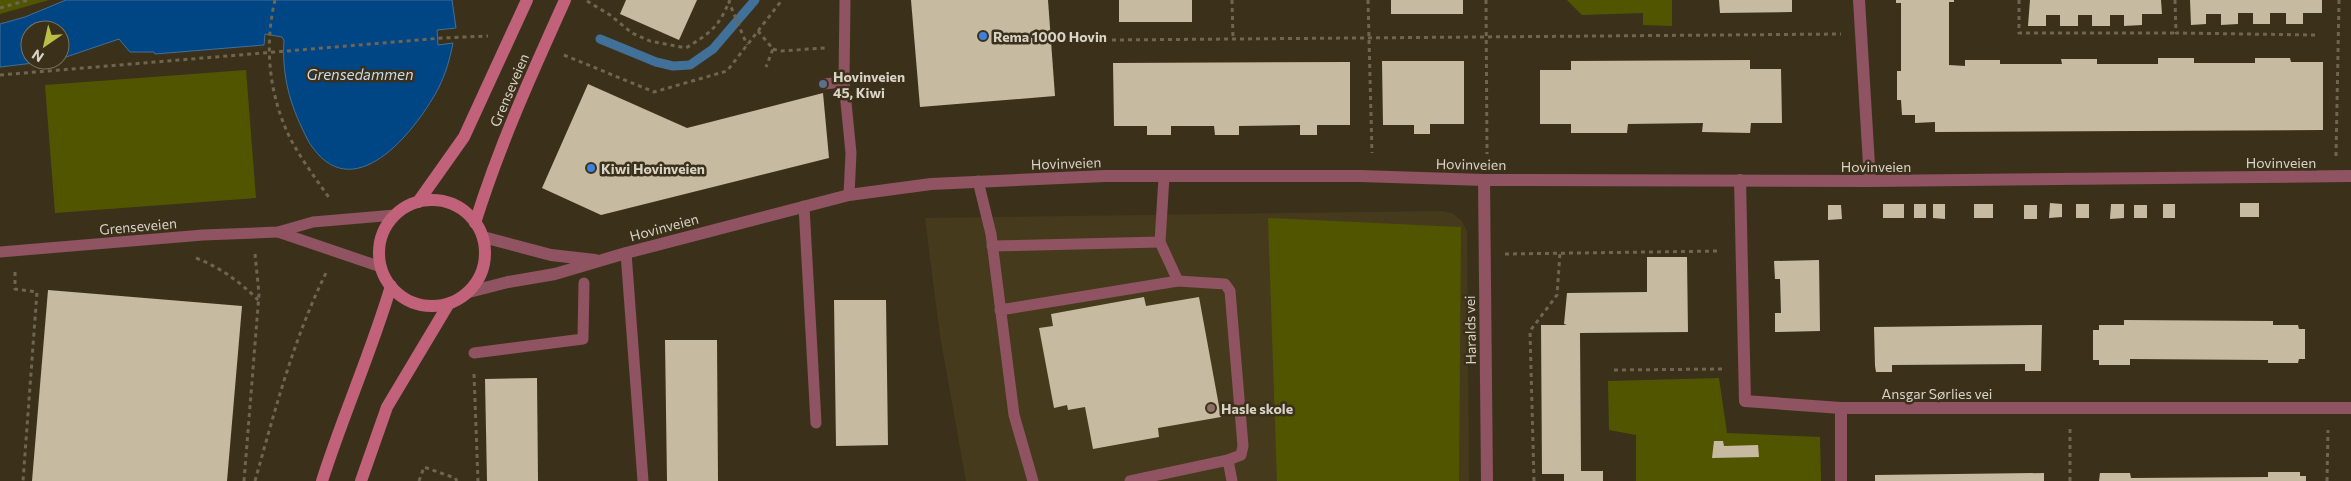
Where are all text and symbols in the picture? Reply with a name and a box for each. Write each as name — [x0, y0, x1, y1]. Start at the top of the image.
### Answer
north arrow — [20, 20, 70, 70]
place label: Rema 1000 Hovin — [993, 28, 1107, 45]
marker: Rema 1000 Hovin — [977, 30, 989, 42]
text: N — [28, 46, 47, 66]
street label: Grenseveien — [486, 51, 532, 129]
water label: Grensedammen — [306, 65, 414, 83]
place label: Hovinveien 45, Kiwi — [833, 68, 905, 101]
marker: Hovinveien 45, Kiwi — [817, 78, 829, 90]
street label: Hovinveien — [1030, 153, 1102, 173]
street label: Hovinveien — [2246, 154, 2316, 171]
street label: Hovinveien — [1436, 155, 1506, 173]
street label: Hovinveien — [1841, 158, 1911, 175]
place label: Kiwi Hovinveien — [601, 160, 705, 177]
marker: Kiwi Hovinveien — [585, 162, 597, 174]
street label: Hovinveien — [628, 210, 700, 244]
street label: Grenseveien — [98, 214, 178, 238]
street label: Haralds vei — [1461, 295, 1479, 365]
street label: Ansgar Sørlies vei — [1882, 385, 1992, 402]
place label: Hasle skole — [1221, 400, 1293, 417]
marker: Hasle skole — [1205, 402, 1217, 414]

